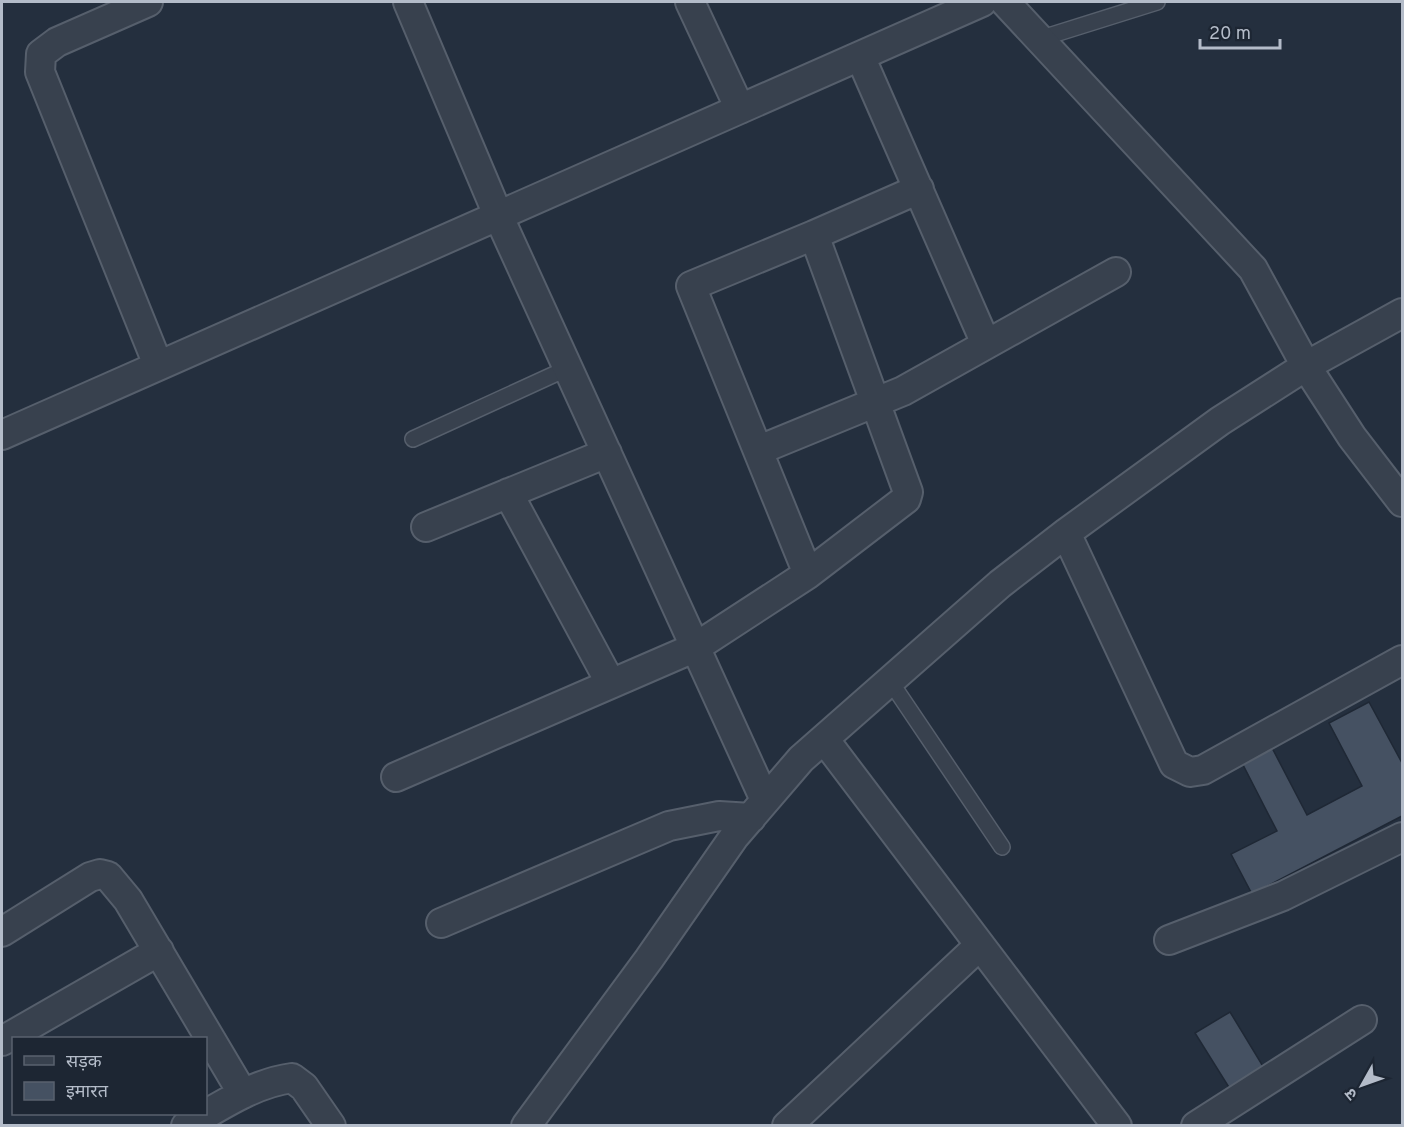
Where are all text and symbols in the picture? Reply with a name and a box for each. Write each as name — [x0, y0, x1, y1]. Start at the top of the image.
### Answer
scale bar — [1200, 12, 1280, 50]
text: 20 m — [1209, 23, 1251, 46]
legend — [12, 1037, 207, 1115]
text: सड़क — [66, 1051, 103, 1074]
north arrow — [1332, 1055, 1392, 1115]
text: इमारत — [66, 1081, 109, 1104]
text: उ — [1341, 1083, 1363, 1103]

